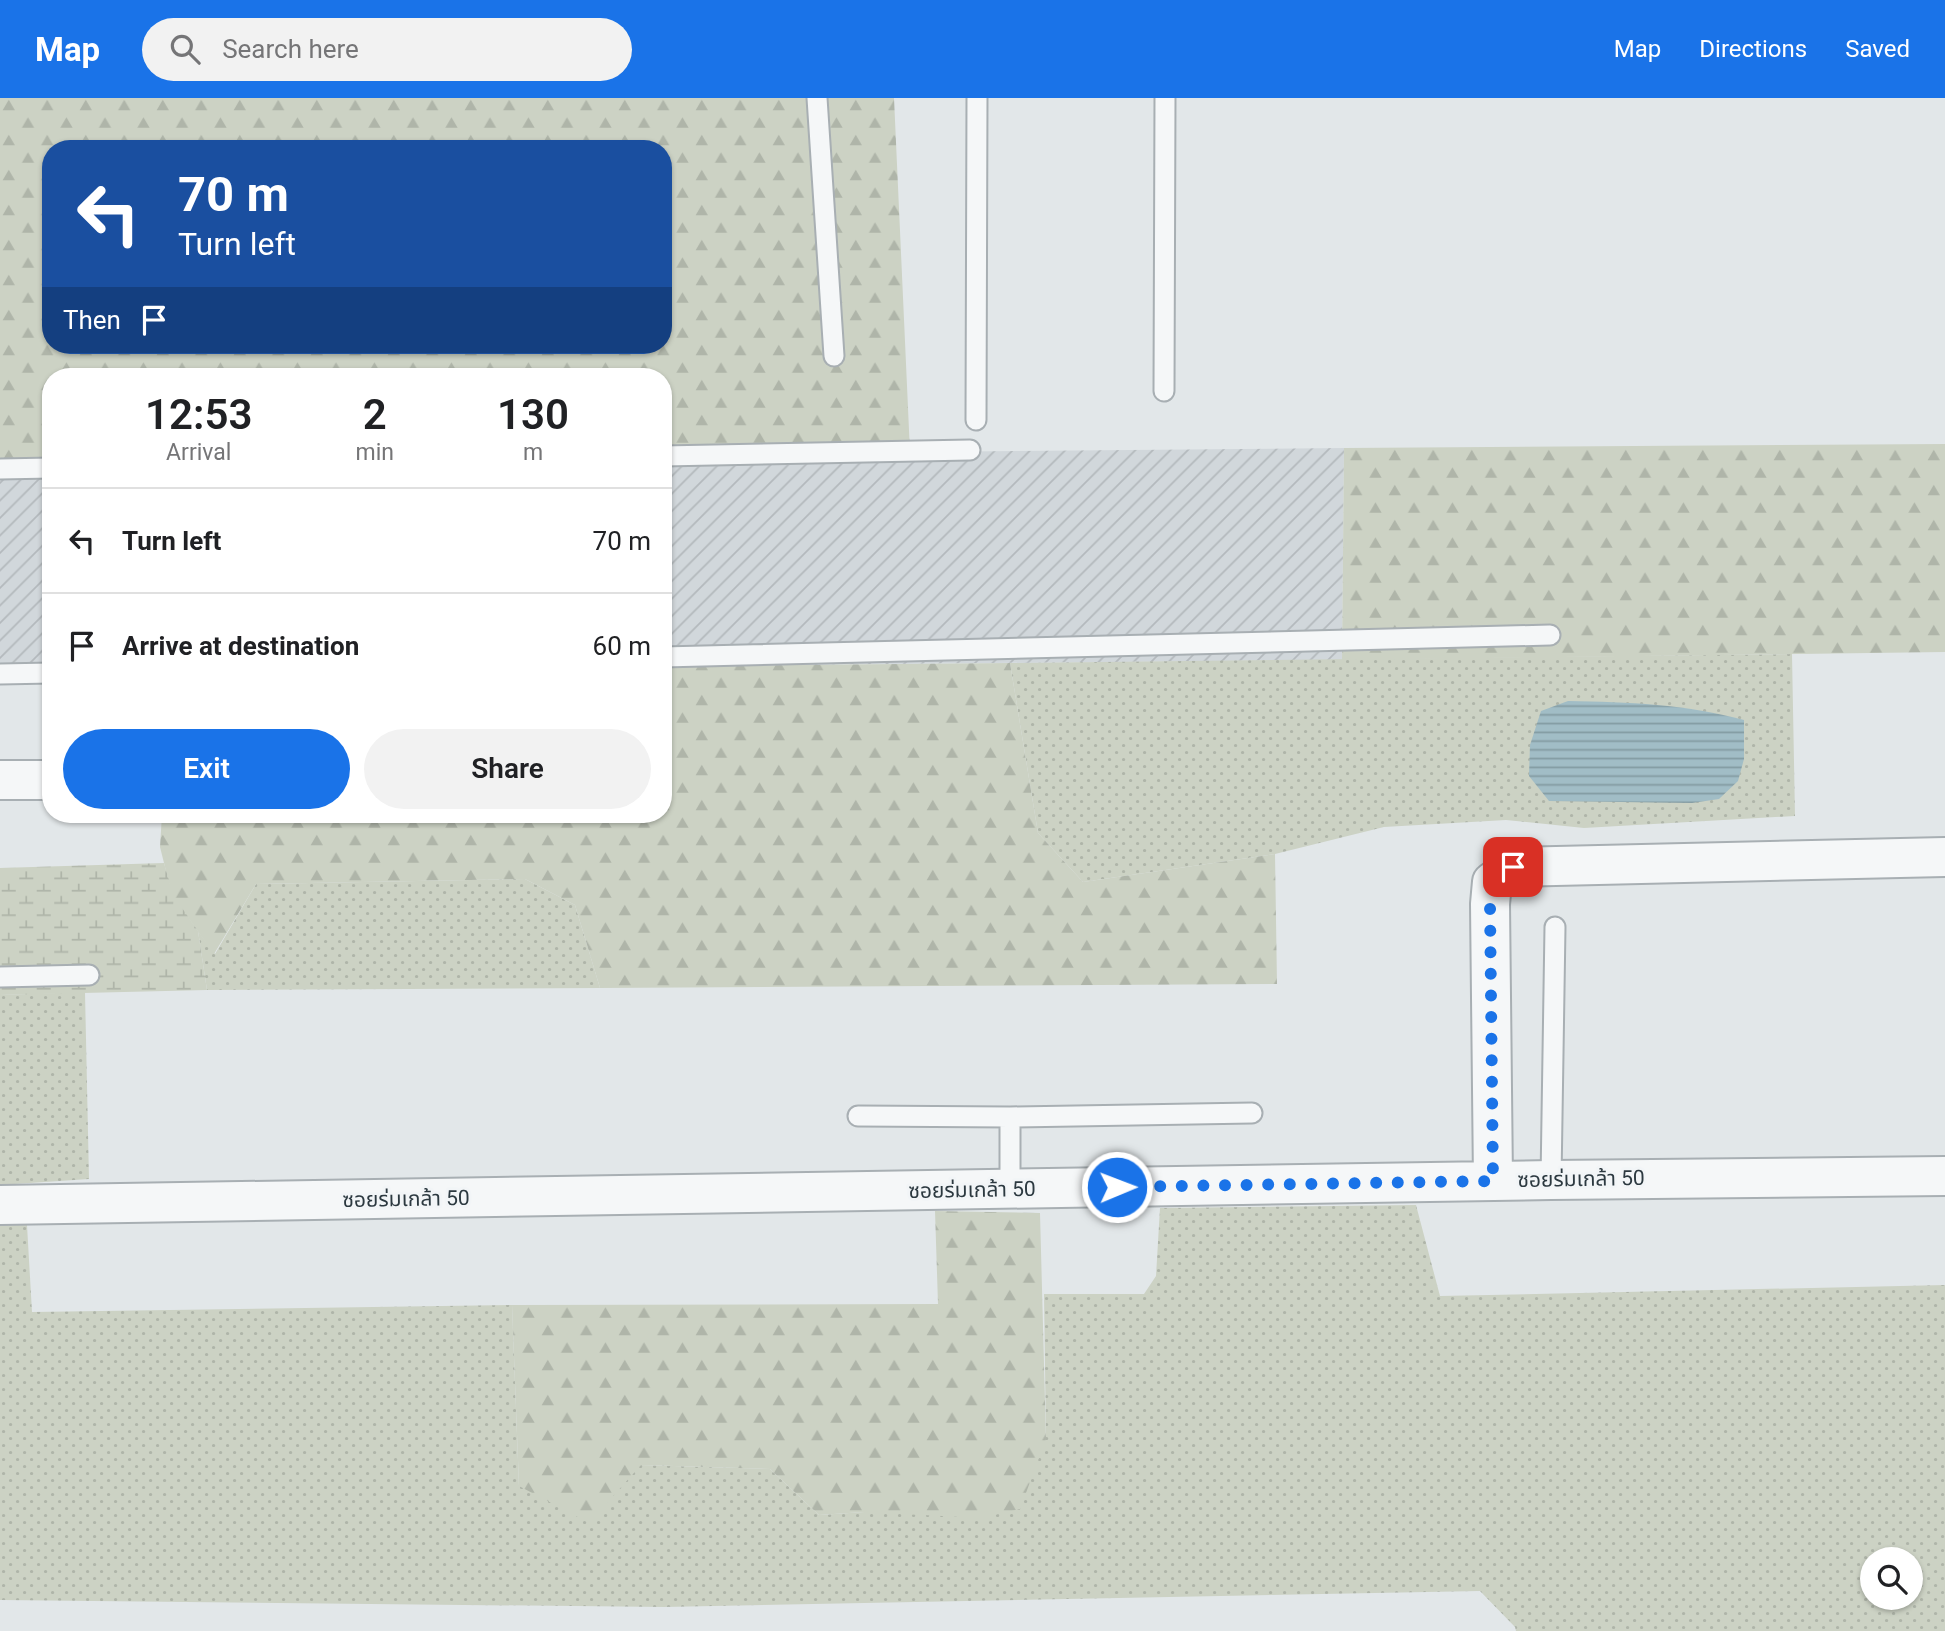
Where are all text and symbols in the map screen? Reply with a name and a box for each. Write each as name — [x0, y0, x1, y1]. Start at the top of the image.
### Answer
search box — [142, 18, 632, 81]
text: Map — [35, 30, 100, 69]
icon: search — [166, 30, 204, 68]
text: Search here — [222, 34, 359, 64]
text: Map — [1614, 35, 1661, 63]
text: Directions — [1699, 35, 1807, 63]
text: Saved — [1845, 35, 1910, 63]
text: 70 m — [178, 166, 289, 223]
icon: left — [63, 168, 154, 259]
text: Turn left — [178, 225, 296, 263]
icon: arrive — [135, 301, 173, 339]
text: Then — [63, 305, 121, 335]
text: 12:53 — [145, 390, 252, 439]
text: 2 — [363, 390, 387, 439]
text: 130 — [497, 390, 569, 439]
text: Arrival — [166, 439, 231, 466]
text: min — [355, 439, 394, 466]
text: m — [523, 439, 543, 466]
icon: left — [63, 522, 101, 560]
text: Turn left — [122, 526, 221, 556]
text: 70 m — [593, 526, 651, 556]
icon: arrive — [63, 627, 101, 665]
text: Arrive at destination — [122, 631, 359, 661]
text: 60 m — [593, 631, 651, 661]
button: Exit — [63, 729, 350, 809]
button: Share — [364, 729, 651, 809]
pin — [1483, 837, 1543, 897]
icon: arrive — [1494, 848, 1532, 886]
position arrow — [1080, 1150, 1154, 1224]
street label: ซอยร่มเกล้า 50 — [1517, 1166, 1645, 1192]
street label: ซอยร่มเกล้า 50 — [908, 1177, 1036, 1203]
street label: ซอยร่มเกล้า 50 — [342, 1186, 470, 1212]
map controls — [1860, 1547, 1923, 1610]
button: search — [1860, 1547, 1923, 1610]

